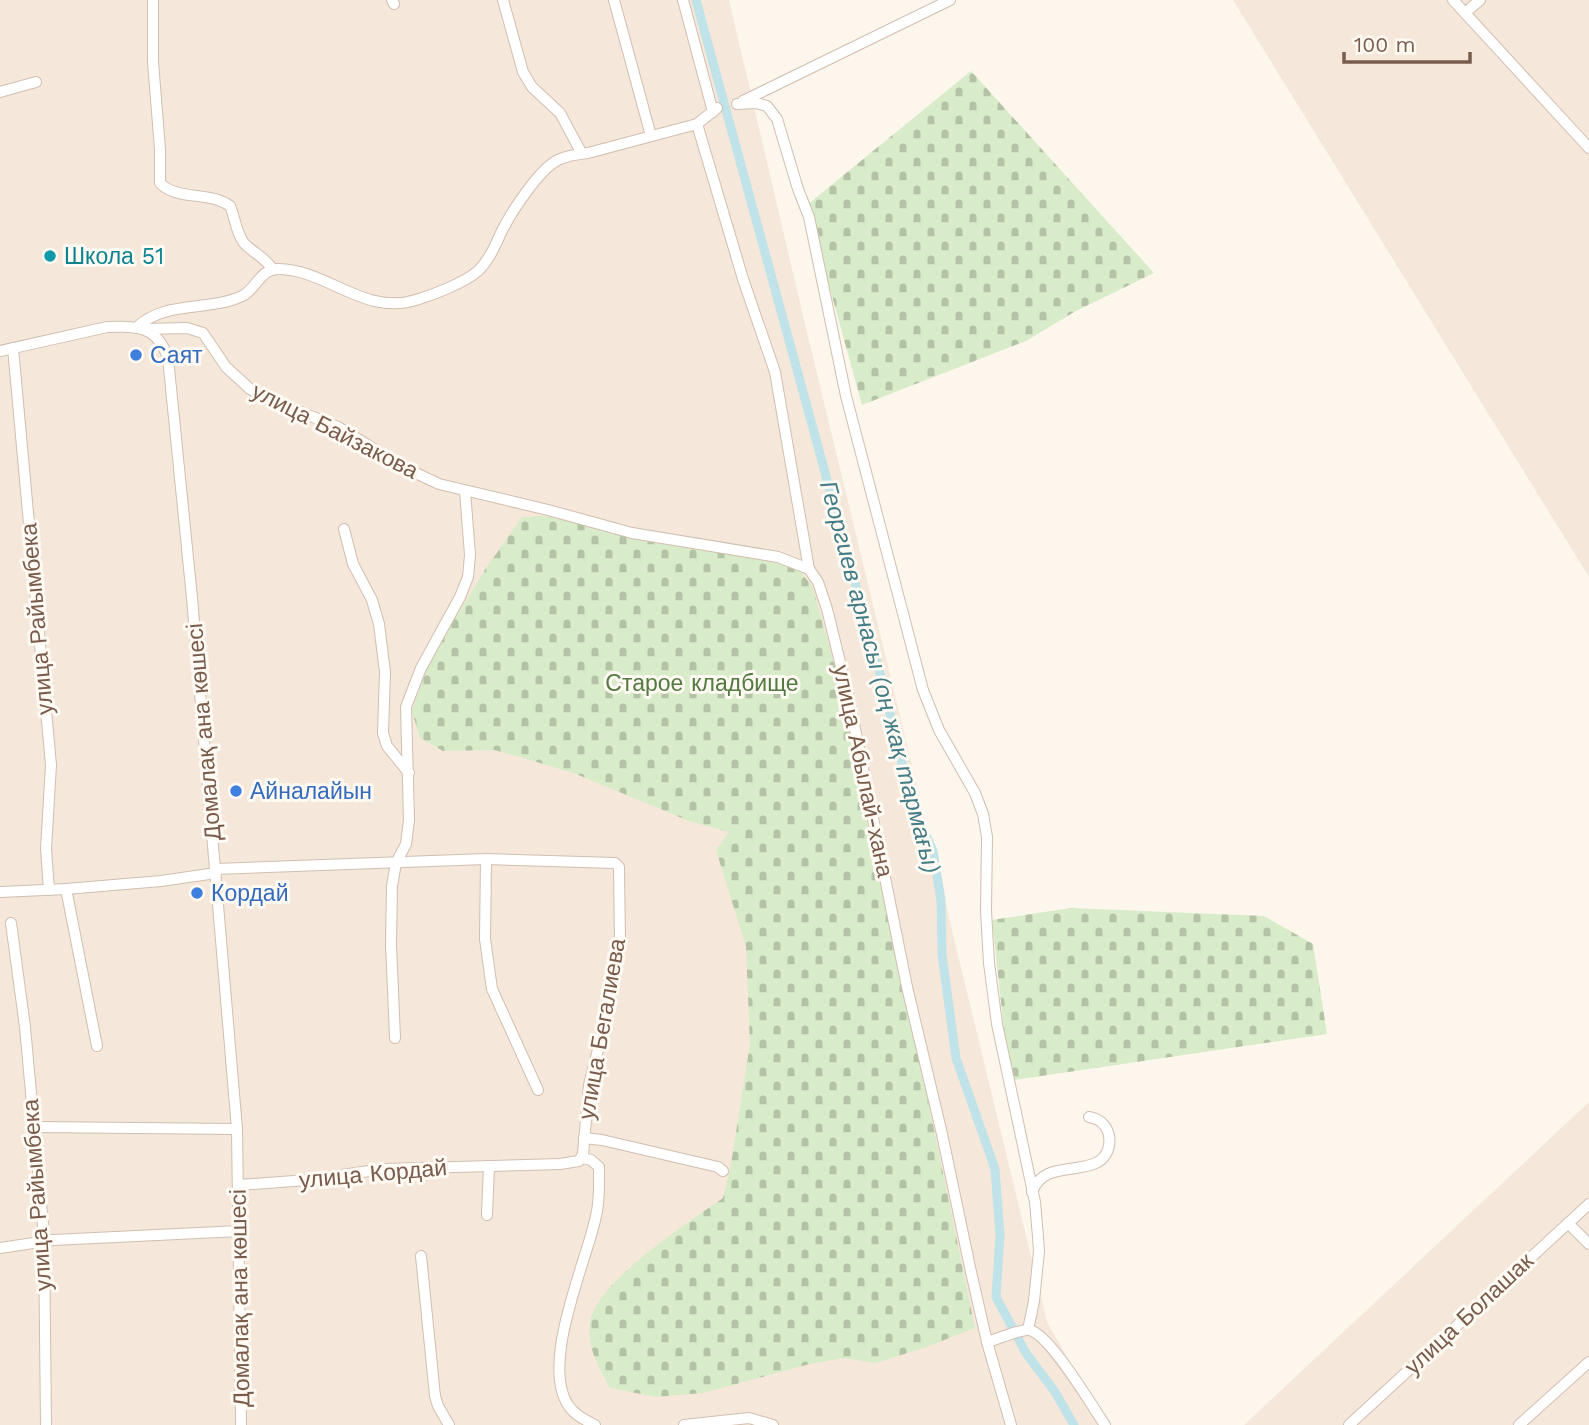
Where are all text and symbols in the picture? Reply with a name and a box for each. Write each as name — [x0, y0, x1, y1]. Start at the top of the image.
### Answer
scale bar — [1344, 21, 1470, 65]
text: 100 m — [1354, 32, 1416, 57]
place label: Школа 51 — [64, 243, 164, 270]
marker: Школа 51 — [42, 248, 58, 264]
place label: Саят — [150, 342, 203, 369]
marker: Саят — [128, 347, 144, 363]
street label: улица Байзакова — [247, 377, 423, 485]
water label: Георгиев арнасы (оң жақ тармағы) — [814, 478, 946, 876]
street label: улица Райымбека — [15, 522, 59, 716]
street label: Домалақ ана көшесі — [181, 622, 227, 842]
street label: улица Абылай-хана — [827, 662, 899, 880]
park label: Старое кладбище — [605, 670, 799, 697]
place label: Айналайын — [250, 778, 372, 805]
marker: Айналайын — [228, 783, 244, 799]
place label: Кордай — [211, 880, 289, 907]
marker: Кордай — [189, 885, 205, 901]
street label: улица Бегалиева — [573, 936, 631, 1122]
street label: улица Райымбека — [17, 1098, 57, 1292]
street label: улица Кордай — [298, 1154, 448, 1194]
street label: Домалақ ана көшесі — [225, 1189, 255, 1407]
street label: улица Болашак — [1399, 1247, 1540, 1380]

